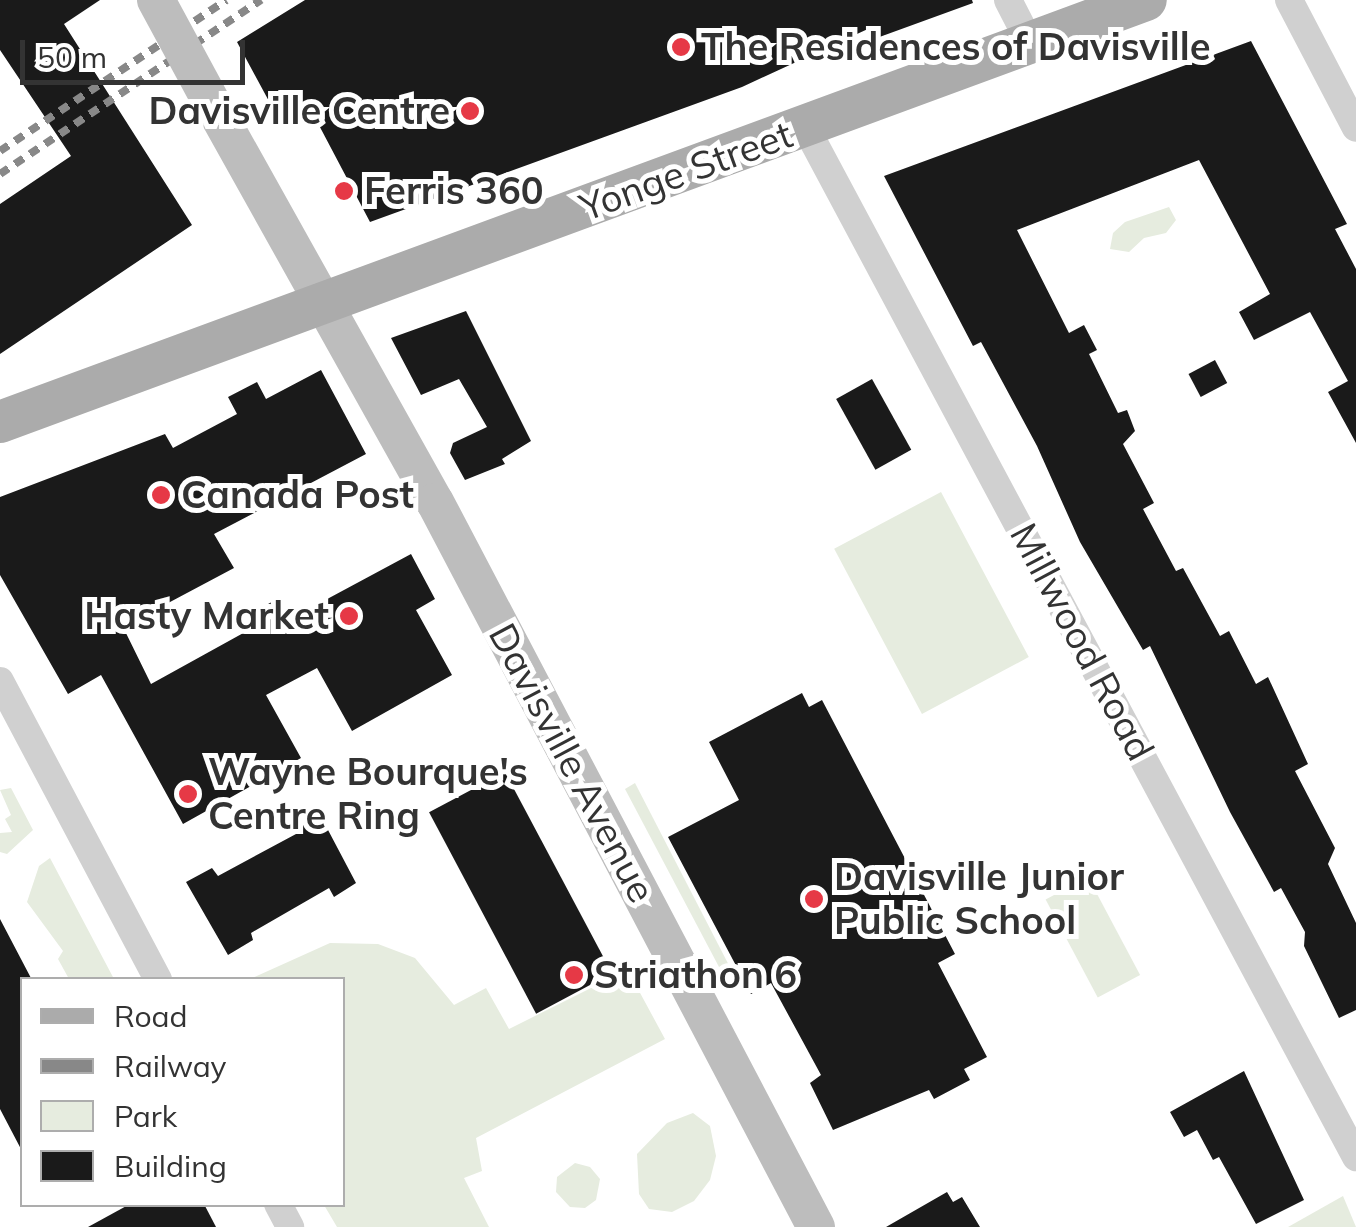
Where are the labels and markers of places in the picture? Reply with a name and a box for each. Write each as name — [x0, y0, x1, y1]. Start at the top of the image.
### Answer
place label: The Residences of Davisville — [701, 24, 1211, 70]
marker: The Residences of Davisville — [670, 36, 692, 58]
place label: Davisville Centre — [148, 88, 450, 134]
marker: Davisville Centre — [459, 100, 481, 122]
place label: Ferris 360 — [364, 168, 544, 214]
marker: Ferris 360 — [333, 180, 355, 202]
place label: Canada Post — [181, 472, 414, 518]
marker: Canada Post — [150, 484, 172, 506]
place label: Hasty Market — [84, 593, 329, 639]
marker: Hasty Market — [338, 605, 360, 627]
place label: Wayne Bourque's Centre Ring — [208, 749, 528, 838]
marker: Wayne Bourque's Centre Ring — [177, 783, 199, 805]
place label: Davisville Junior Public School — [834, 854, 1124, 944]
marker: Davisville Junior Public School — [803, 888, 825, 910]
place label: Striathon 6 — [594, 952, 797, 998]
marker: Striathon 6 — [563, 964, 585, 986]

